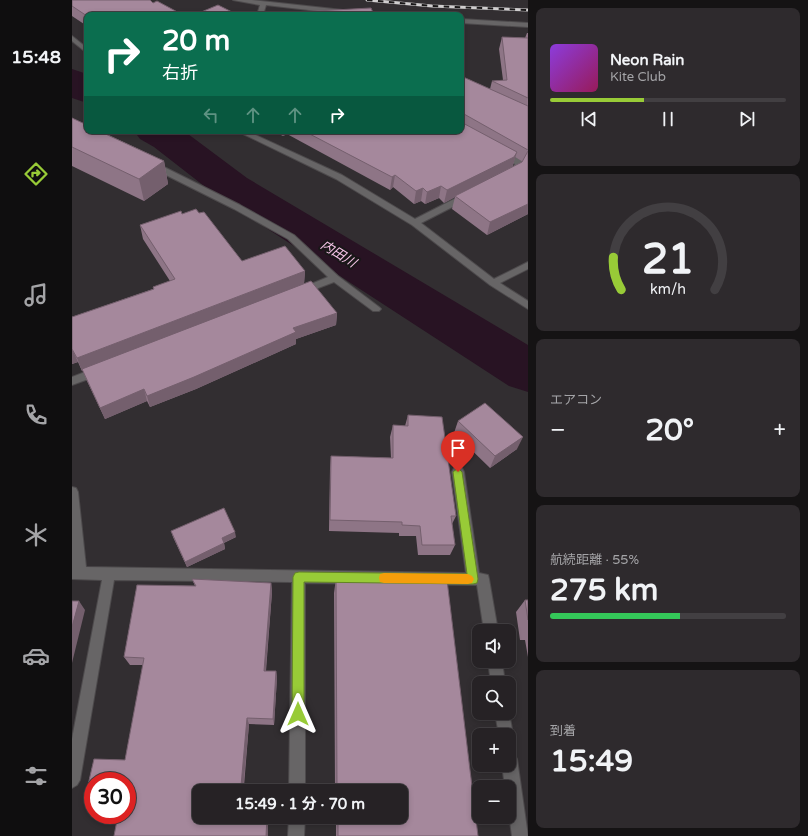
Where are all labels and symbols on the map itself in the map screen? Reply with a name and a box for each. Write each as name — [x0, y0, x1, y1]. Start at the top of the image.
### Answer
water label: 内田川 — [318, 237, 361, 272]
pin — [441, 431, 475, 472]
position arrow — [277, 693, 319, 735]
speed limit sign: 30 — [84, 772, 136, 824]

